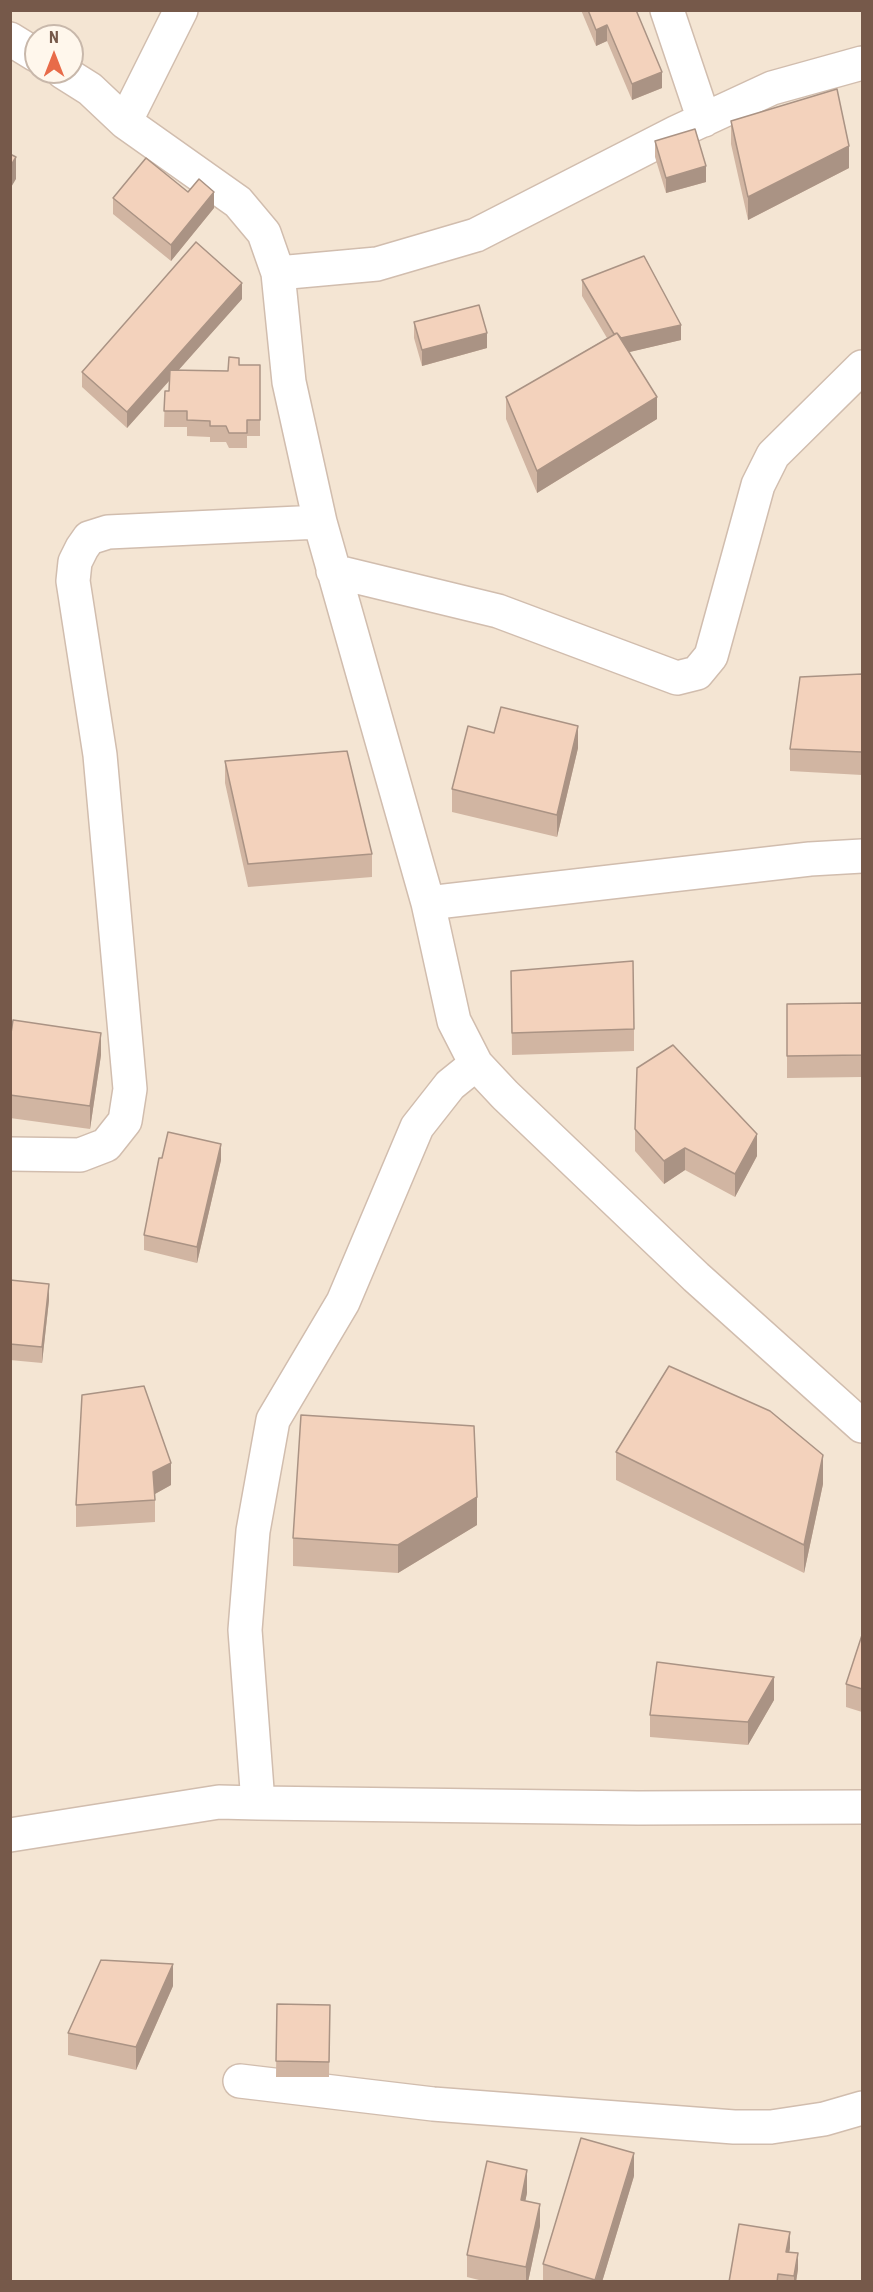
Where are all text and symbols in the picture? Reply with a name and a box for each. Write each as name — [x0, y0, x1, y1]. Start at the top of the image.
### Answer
north arrow — [24, 24, 84, 84]
text: N — [49, 28, 59, 47]

